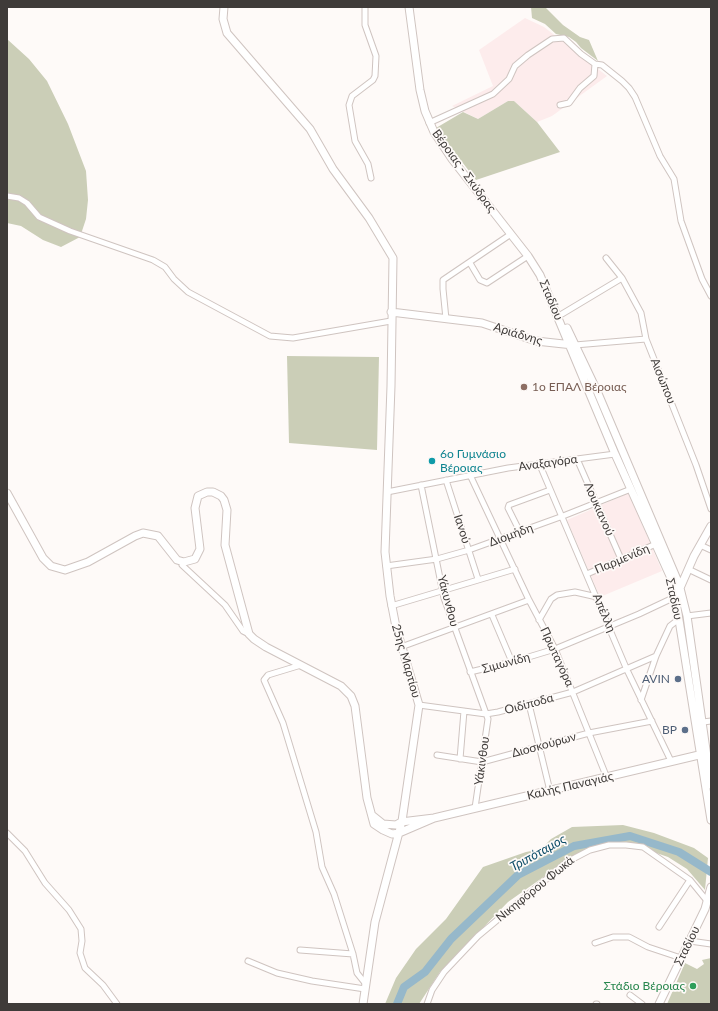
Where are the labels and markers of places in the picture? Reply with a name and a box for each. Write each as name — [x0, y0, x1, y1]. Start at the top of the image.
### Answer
place label: 1ο ΕΠΑΛ Βέροιας — [532, 380, 627, 394]
marker: 1ο ΕΠΑΛ Βέροιας — [519, 382, 529, 392]
place label: 6ο Γυμνάσιο Βέροιας — [440, 447, 506, 475]
marker: 6ο Γυμνάσιο Βέροιας — [427, 456, 437, 466]
place label: AVIN — [642, 672, 670, 686]
marker: AVIN — [673, 674, 683, 684]
place label: BP — [662, 723, 677, 737]
marker: BP — [680, 725, 690, 735]
place label: Στάδιο Βέροιας — [604, 979, 685, 993]
marker: Στάδιο Βέροιας — [688, 981, 698, 991]

